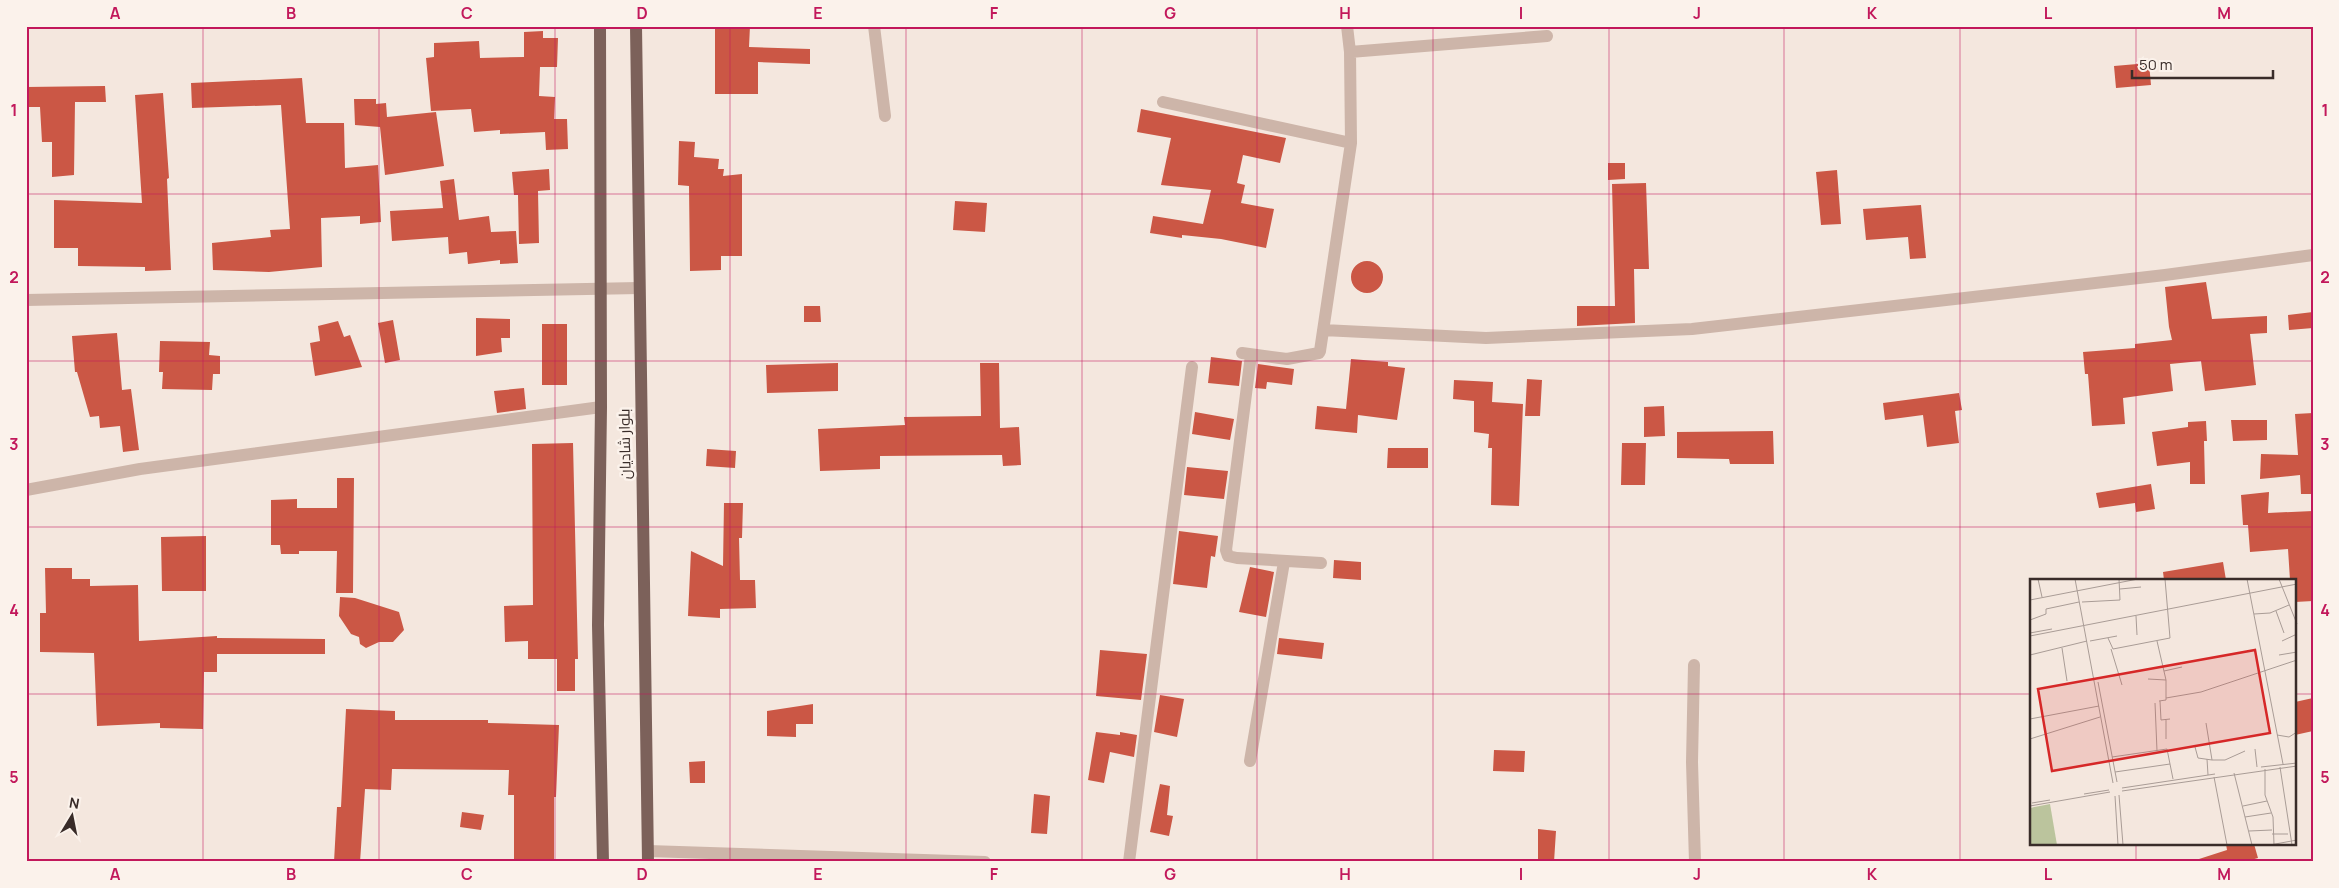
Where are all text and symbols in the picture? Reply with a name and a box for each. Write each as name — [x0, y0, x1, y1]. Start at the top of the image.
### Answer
text: A — [110, 2, 121, 24]
text: B — [286, 2, 296, 24]
text: C — [461, 2, 473, 24]
text: D — [636, 2, 648, 24]
text: E — [813, 2, 823, 24]
text: F — [990, 2, 999, 24]
text: G — [1164, 2, 1176, 24]
text: H — [1339, 2, 1351, 24]
text: I — [1519, 2, 1523, 24]
text: J — [1693, 2, 1701, 24]
text: K — [1867, 2, 1878, 24]
text: L — [2044, 2, 2053, 24]
text: M — [2217, 2, 2231, 24]
scale bar — [2132, 48, 2273, 80]
text: 50 m — [2139, 54, 2173, 75]
text: 1 — [10, 99, 18, 121]
text: 1 — [2321, 99, 2329, 121]
text: 2 — [9, 266, 19, 288]
text: 2 — [2320, 266, 2330, 288]
street label: بلوار شادیان — [613, 408, 636, 480]
text: 3 — [9, 433, 19, 455]
text: 3 — [2320, 433, 2330, 455]
inset map — [2030, 579, 2296, 846]
text: 4 — [9, 599, 19, 621]
text: 4 — [2320, 599, 2330, 621]
text: 5 — [9, 766, 19, 788]
text: 5 — [2320, 766, 2330, 788]
north arrow — [48, 790, 98, 840]
text: N — [68, 792, 81, 813]
text: A — [110, 863, 121, 885]
text: B — [286, 863, 296, 885]
text: C — [461, 863, 473, 885]
text: D — [636, 863, 648, 885]
text: E — [813, 863, 823, 885]
text: F — [990, 863, 999, 885]
text: G — [1164, 863, 1176, 885]
text: H — [1339, 863, 1351, 885]
text: I — [1519, 863, 1523, 885]
text: J — [1693, 863, 1701, 885]
text: K — [1867, 863, 1878, 885]
text: L — [2044, 863, 2053, 885]
text: M — [2217, 863, 2231, 885]

